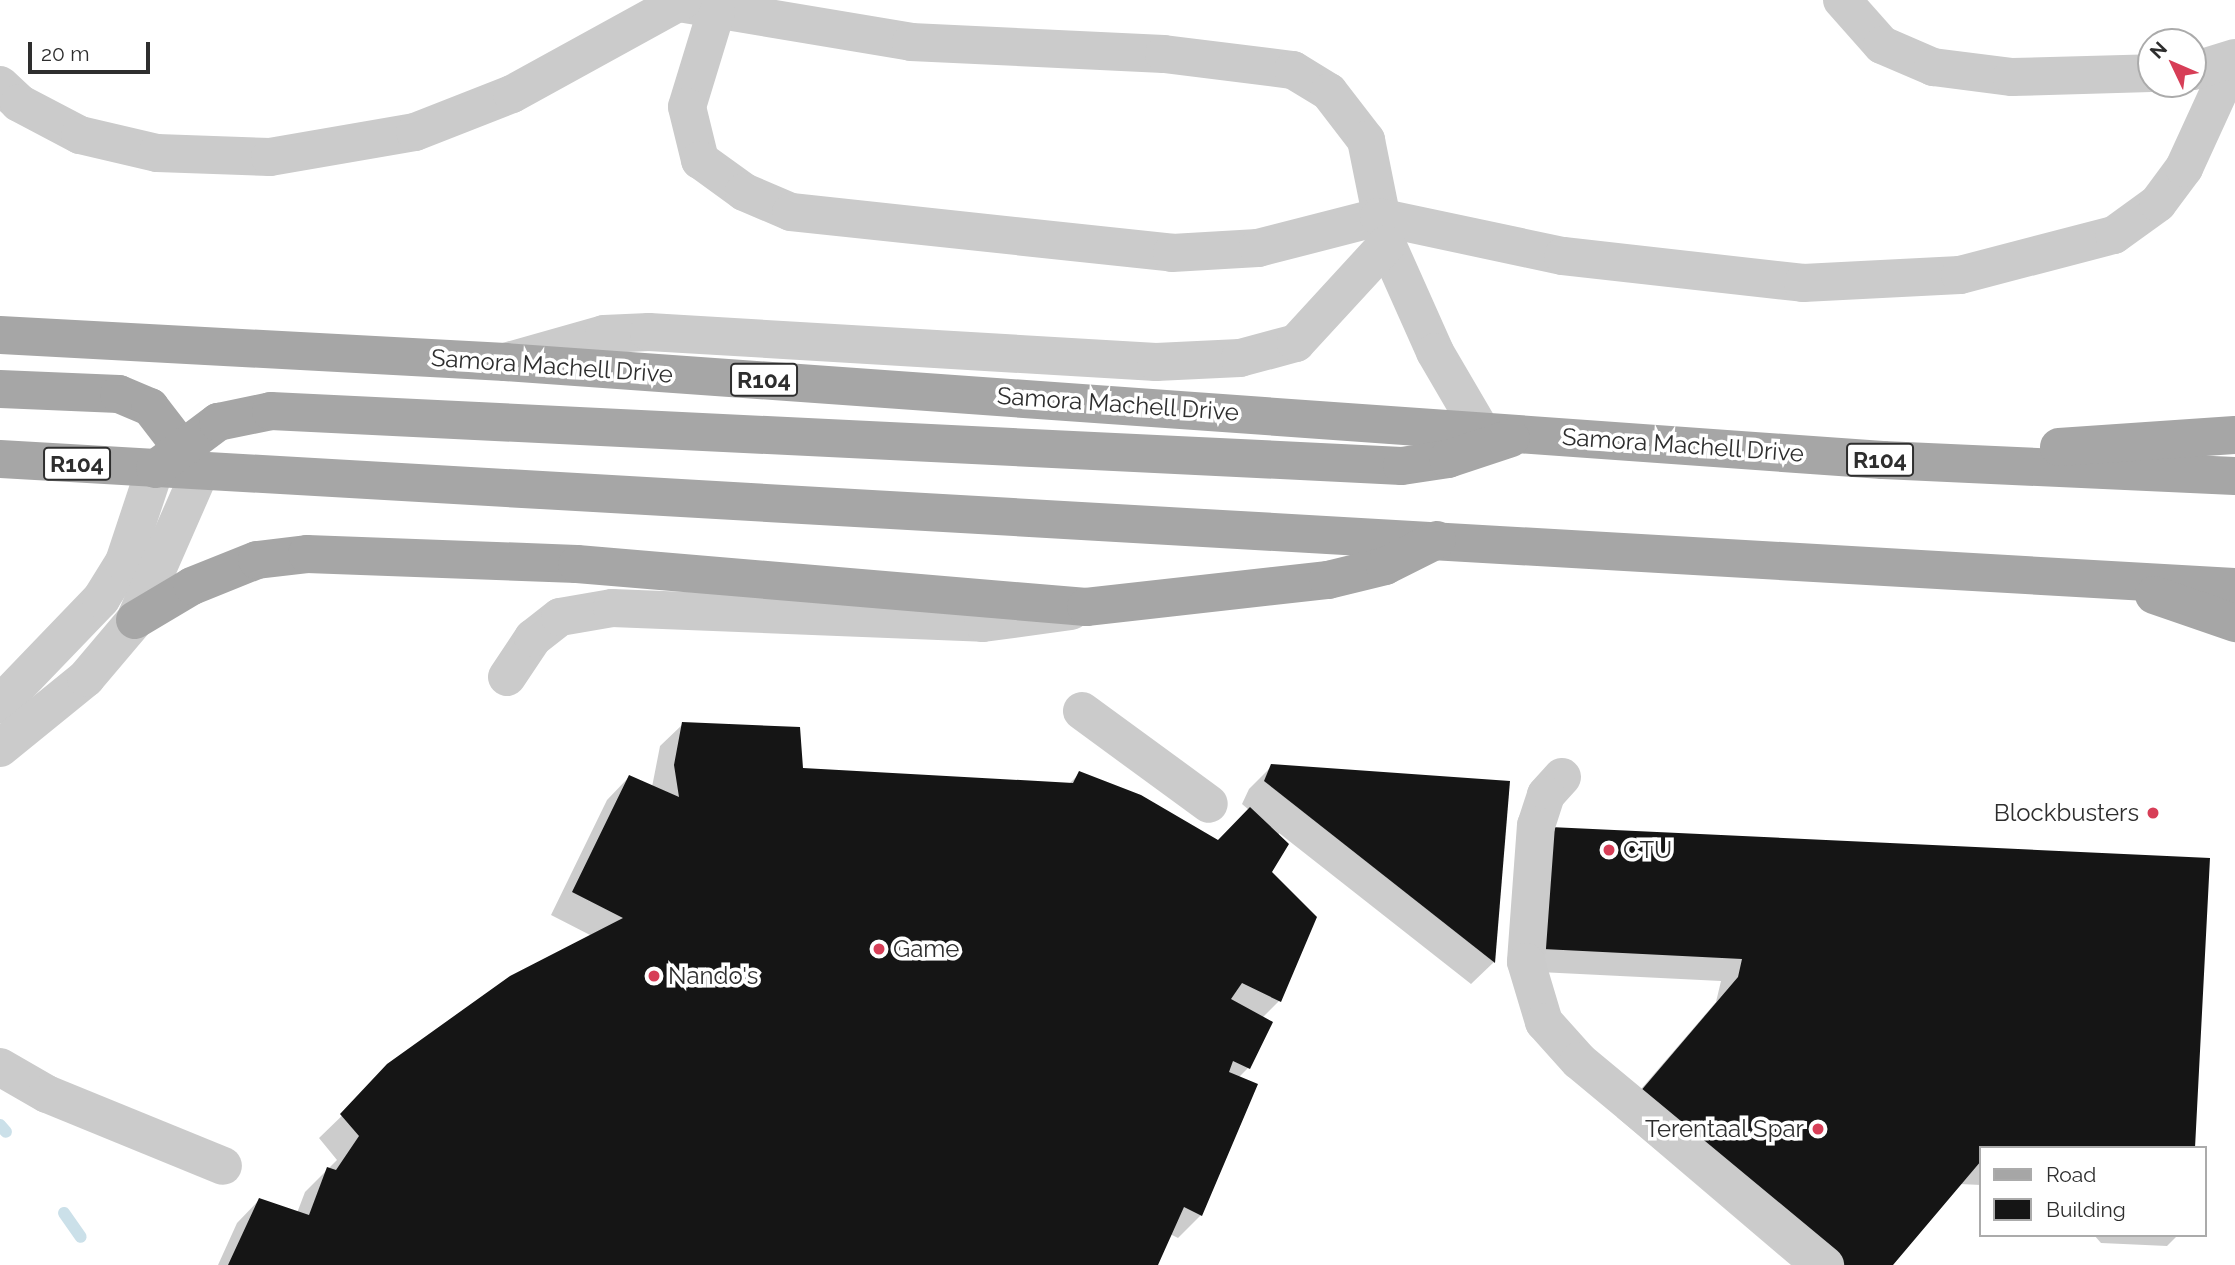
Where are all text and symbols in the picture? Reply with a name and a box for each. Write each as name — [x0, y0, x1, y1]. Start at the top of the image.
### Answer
scale bar — [32, 28, 154, 72]
north arrow — [2137, 28, 2207, 98]
text: N — [2145, 37, 2171, 63]
text: 20 m — [41, 41, 89, 66]
street label: Samora Machell Drive — [430, 343, 674, 389]
road number: R104 — [729, 360, 799, 400]
street label: Samora Machell Drive — [996, 381, 1240, 427]
street label: Samora Machell Drive — [1561, 422, 1805, 468]
road number: R104 — [1845, 440, 1915, 480]
road number: R104 — [42, 445, 112, 484]
place label: Blockbusters — [1994, 799, 2139, 827]
marker: Blockbusters — [2145, 805, 2161, 821]
place label: CTU — [1623, 836, 1672, 864]
marker: CTU — [1601, 842, 1617, 858]
place label: Game — [893, 935, 959, 963]
marker: Game — [871, 941, 887, 957]
place label: Nando's — [668, 962, 758, 990]
marker: Nando's — [646, 968, 662, 984]
place label: Terentaal Spar — [1644, 1115, 1804, 1143]
marker: Terentaal Spar — [1810, 1121, 1826, 1137]
legend — [1980, 1146, 2207, 1237]
text: Road — [2046, 1162, 2096, 1187]
text: Building — [2046, 1197, 2126, 1222]

